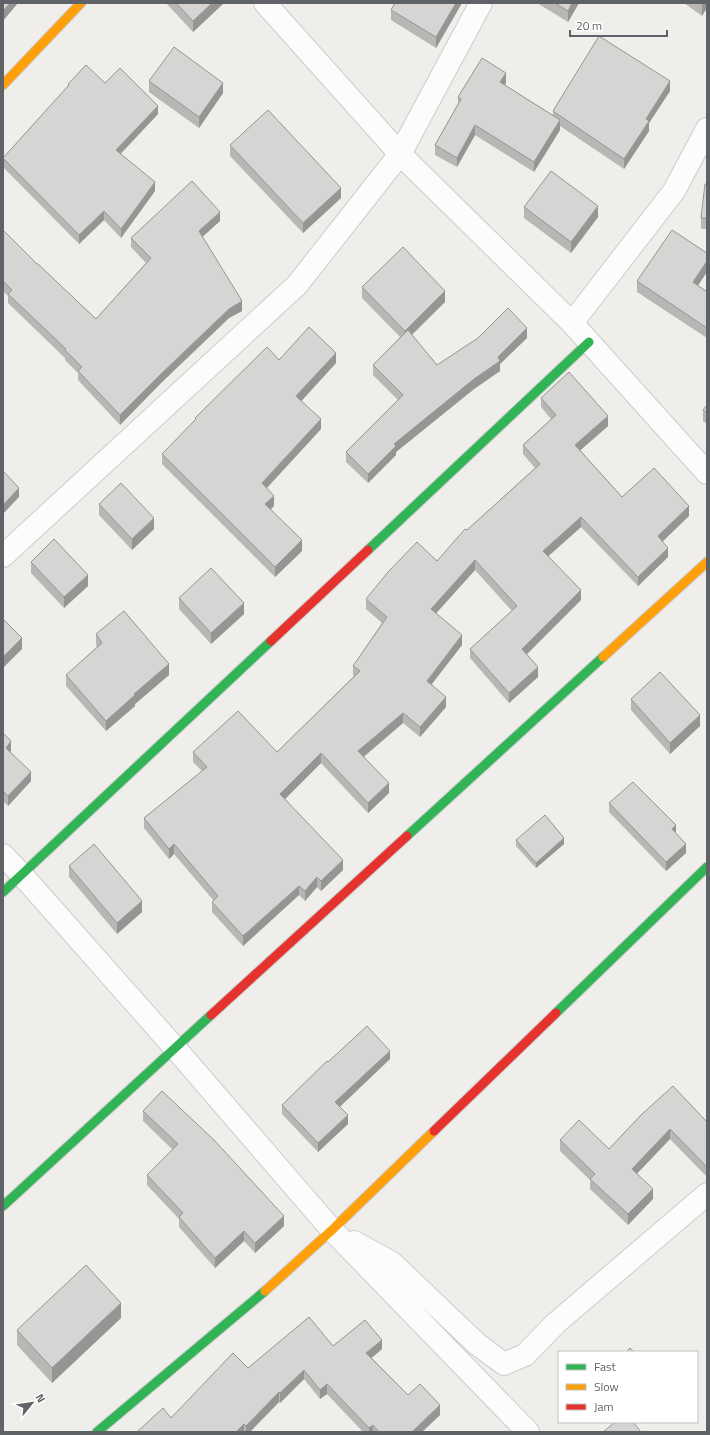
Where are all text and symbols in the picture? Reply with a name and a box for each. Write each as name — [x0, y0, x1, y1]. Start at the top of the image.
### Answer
scale bar — [570, 12, 667, 38]
text: 20 m — [576, 16, 602, 35]
legend — [558, 1351, 698, 1423]
text: Fast — [594, 1357, 617, 1376]
text: Slow — [594, 1377, 619, 1396]
north arrow — [12, 1383, 52, 1423]
text: N — [32, 1391, 49, 1405]
text: Jam — [594, 1397, 614, 1416]

